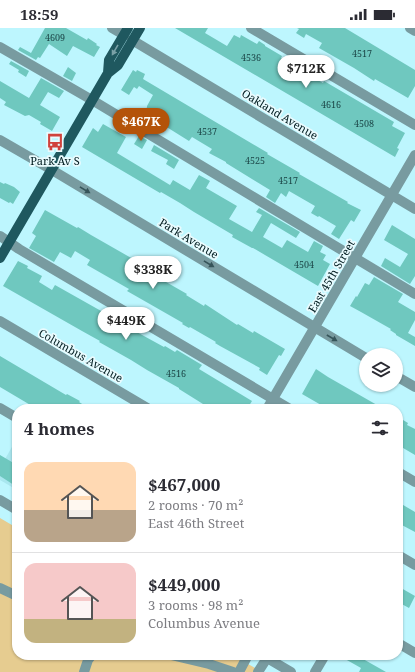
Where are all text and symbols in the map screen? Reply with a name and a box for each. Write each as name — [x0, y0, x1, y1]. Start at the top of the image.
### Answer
text: 18:59 — [20, 4, 58, 24]
house number: 4609 — [45, 31, 65, 44]
one-way arrow — [112, 44, 119, 55]
house number: 4517 — [352, 47, 372, 60]
house number: 4536 — [241, 51, 261, 64]
pin: $712K — [278, 55, 334, 89]
text: $712K — [287, 59, 325, 77]
street label: Oakland Avenue — [239, 85, 321, 143]
house number: 4616 — [321, 98, 341, 111]
pin: $467K — [113, 108, 169, 142]
text: $467K — [122, 112, 160, 130]
house number: 4508 — [354, 117, 374, 130]
house number: 4537 — [197, 125, 217, 138]
bus stop icon: Park Av S — [45, 132, 65, 152]
place label: Park Av S — [30, 153, 80, 168]
house number: 4525 — [245, 154, 265, 167]
house number: 4517 — [278, 174, 298, 187]
one-way arrow — [79, 186, 91, 193]
street label: Park Avenue — [157, 214, 222, 262]
street label: East 45th Street — [304, 237, 358, 315]
pin: $338K — [125, 256, 181, 290]
house number: 4504 — [294, 258, 314, 271]
text: $338K — [134, 260, 172, 278]
one-way arrow — [204, 260, 214, 268]
pin: $449K — [98, 307, 154, 341]
text: $449K — [107, 311, 145, 329]
street label: Columbus Avenue — [36, 325, 126, 385]
one-way arrow — [327, 334, 337, 342]
map controls — [359, 348, 403, 392]
button: layers — [359, 348, 403, 392]
house number: 4516 — [166, 367, 186, 380]
text: 4 homes — [24, 417, 94, 440]
icon: filters — [369, 417, 391, 439]
text: $467,000 — [148, 473, 220, 496]
icon: home — [56, 478, 104, 526]
text: 2 rooms · 70 m² — [148, 496, 243, 514]
text: East 46th Street — [148, 514, 244, 532]
text: $449,000 — [148, 573, 220, 596]
icon: home — [56, 579, 104, 627]
text: 3 rooms · 98 m² — [148, 596, 243, 614]
text: Columbus Avenue — [148, 614, 260, 632]

